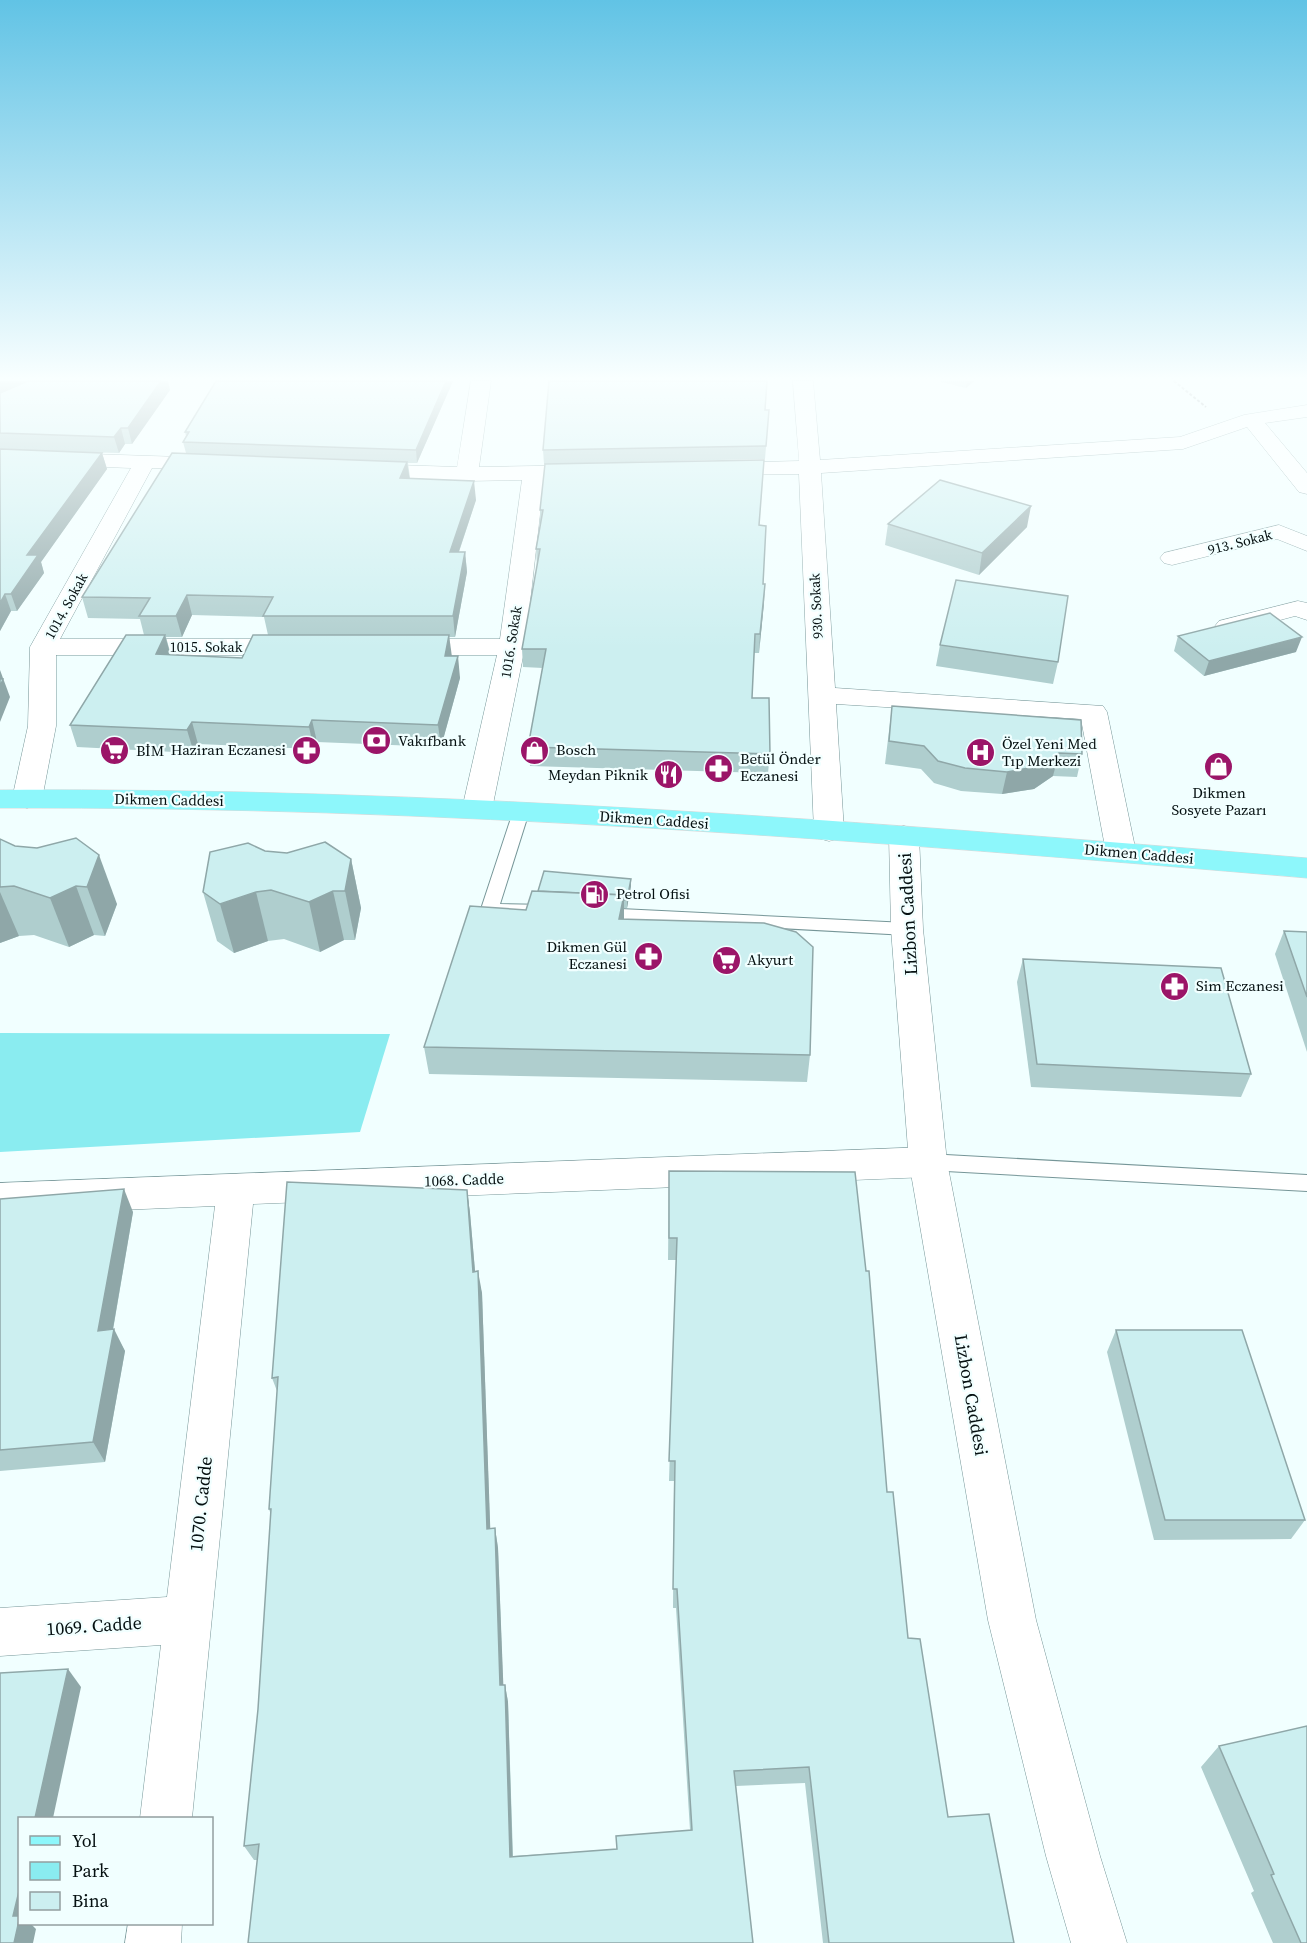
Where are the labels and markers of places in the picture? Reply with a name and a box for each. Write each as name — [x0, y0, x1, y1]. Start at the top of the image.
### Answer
bank icon: Vakıfbank — [361, 725, 393, 757]
place label: Vakıfbank — [398, 730, 467, 751]
place label: Özel Yeni Med Tıp Merkezi — [1002, 733, 1097, 771]
pharmacy icon: Haziran Eczanesi — [291, 734, 323, 766]
shop icon: Bosch — [519, 734, 551, 766]
supermarket icon: BİM — [99, 735, 131, 767]
hospital icon: Özel Yeni Med Tıp Merkezi — [965, 737, 997, 769]
place label: Haziran Eczanesi — [171, 739, 286, 760]
place label: Bosch — [556, 739, 596, 760]
place label: BİM — [136, 740, 164, 761]
place label: Betül Önder Eczanesi — [740, 748, 822, 786]
shop icon: Dikmen Sosyete Pazarı — [1203, 750, 1235, 782]
pharmacy icon: Betül Önder Eczanesi — [703, 752, 735, 784]
restaurant icon: Meydan Piknik — [653, 759, 685, 791]
place label: Meydan Piknik — [548, 764, 649, 785]
place label: Dikmen Sosyete Pazarı — [1171, 782, 1267, 820]
fuel station icon: Petrol Ofisi — [579, 878, 611, 910]
place label: Petrol Ofisi — [616, 883, 690, 904]
place label: Dikmen Gül Eczanesi — [546, 936, 628, 974]
pharmacy icon: Dikmen Gül Eczanesi — [632, 940, 664, 972]
supermarket icon: Akyurt — [710, 944, 742, 976]
place label: Akyurt — [747, 949, 793, 970]
pharmacy icon: Sim Eczanesi — [1159, 970, 1191, 1002]
place label: Sim Eczanesi — [1196, 975, 1284, 996]

